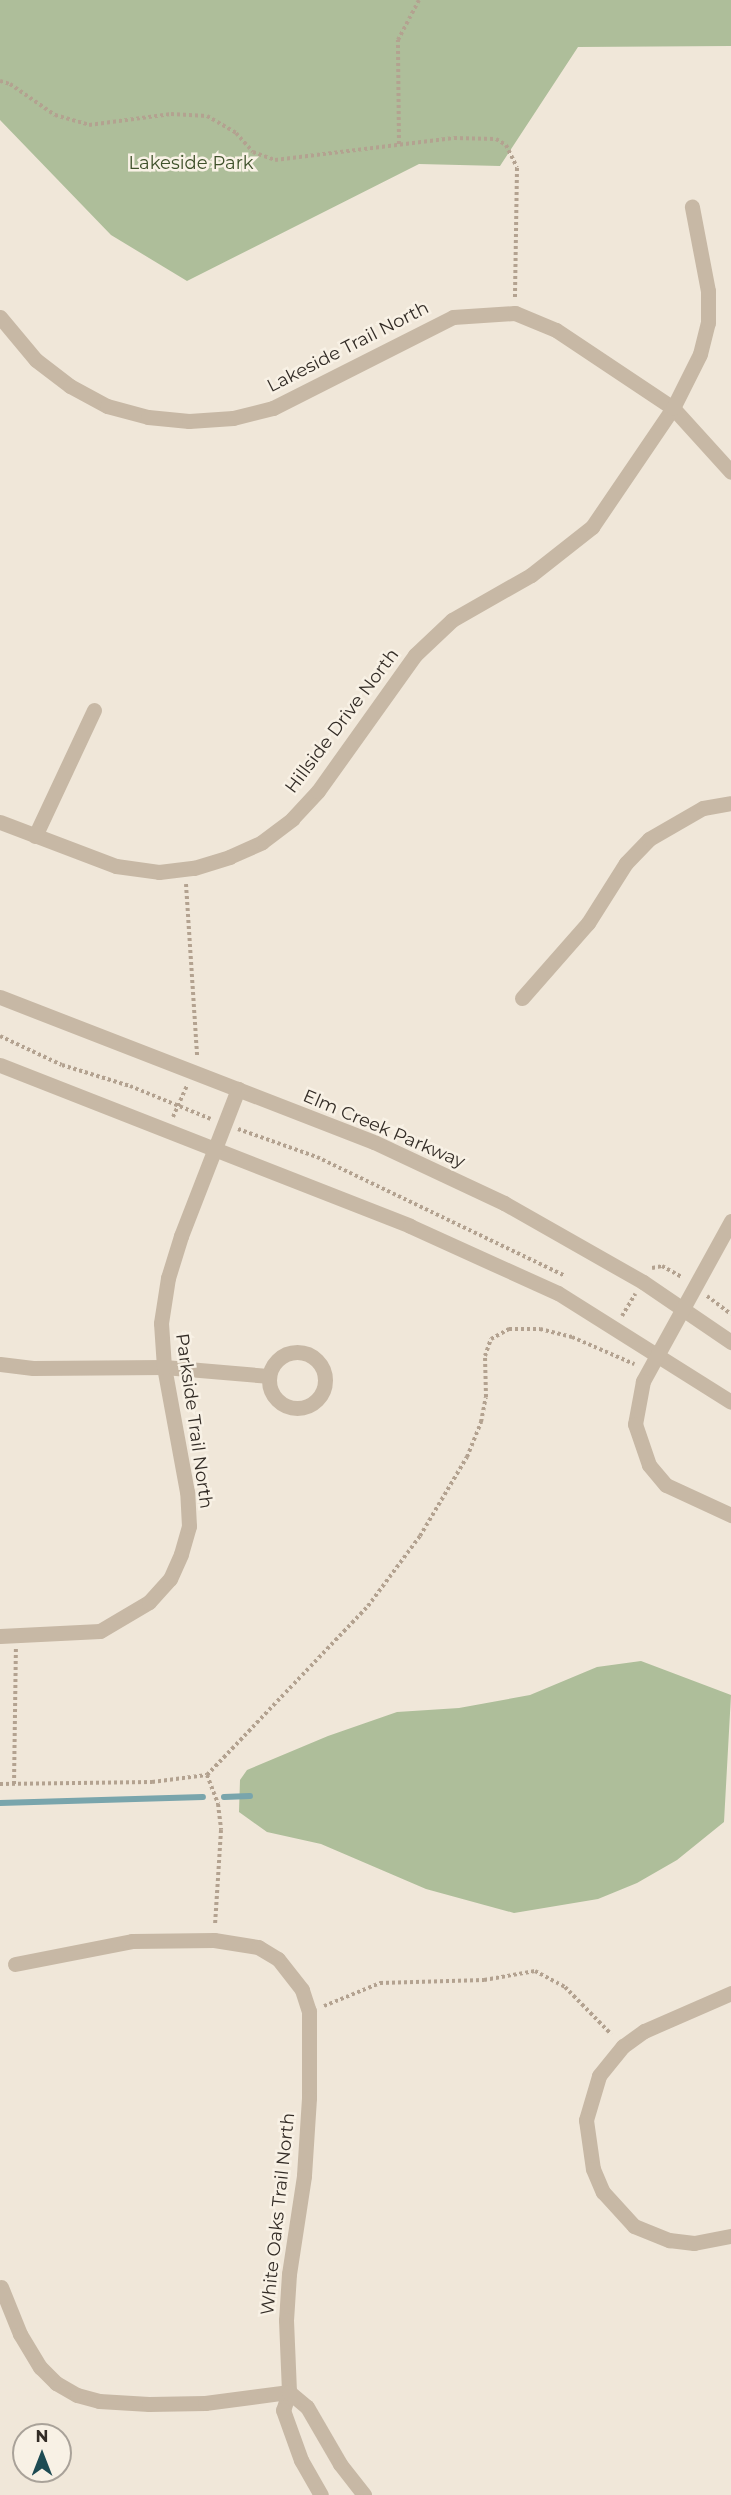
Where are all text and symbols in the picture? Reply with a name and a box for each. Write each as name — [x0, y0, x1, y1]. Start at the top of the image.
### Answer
park label: Lakeside Park — [128, 152, 254, 174]
street label: Lakeside Trail North — [264, 297, 432, 397]
street label: Hillside Drive North — [281, 644, 403, 798]
street label: Elm Creek Parkway — [300, 1085, 468, 1173]
street label: Parkside Trail North — [171, 1332, 217, 1510]
street label: White Oaks Trail North — [257, 2112, 299, 2316]
north arrow — [12, 2423, 72, 2483]
text: N — [36, 2427, 48, 2446]

